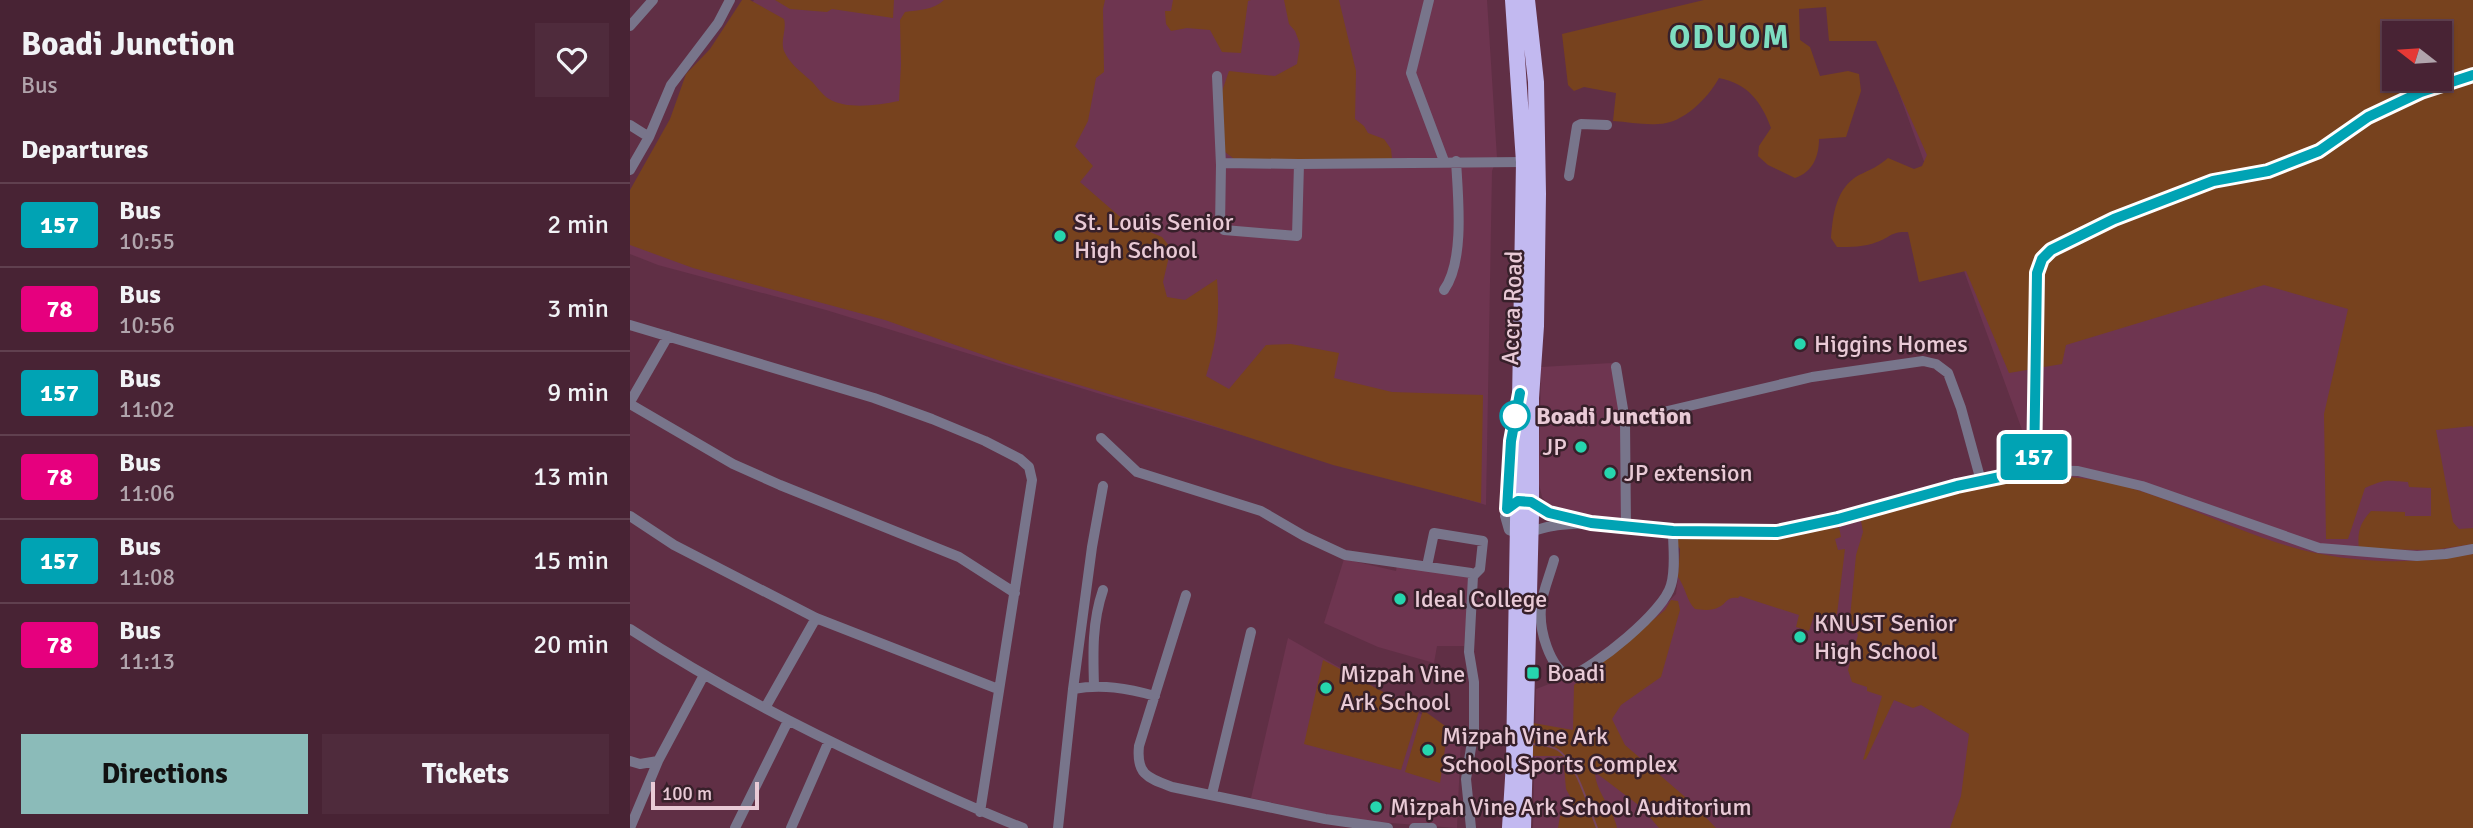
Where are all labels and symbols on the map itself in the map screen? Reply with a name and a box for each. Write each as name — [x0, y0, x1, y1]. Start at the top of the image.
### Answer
district label: ODUOM — [1669, 18, 1791, 57]
north arrow — [2382, 21, 2452, 91]
place label: St. Louis Senior High School — [1074, 207, 1233, 265]
marker: St. Louis Senior High School — [1052, 228, 1068, 244]
street label: Accra Road — [1495, 250, 1529, 366]
place label: Higgins Homes — [1814, 329, 1968, 359]
marker: Higgins Homes — [1792, 336, 1808, 352]
marker: Boadi Junction — [1500, 401, 1530, 431]
place label: Boadi Junction — [1536, 401, 1692, 431]
place label: JP — [1543, 432, 1567, 462]
line badge: 157 — [1994, 434, 2074, 480]
marker: JP — [1573, 439, 1589, 455]
place label: JP extension — [1624, 458, 1753, 488]
marker: JP extension — [1602, 465, 1618, 481]
place label: Ideal College — [1414, 584, 1547, 614]
marker: Ideal College — [1392, 591, 1408, 607]
place label: KNUST Senior High School — [1814, 608, 1957, 666]
marker: KNUST Senior High School — [1792, 629, 1808, 645]
place label: Boadi — [1547, 658, 1605, 688]
place label: Mizpah Vine Ark School — [1340, 659, 1465, 717]
marker: Boadi — [1525, 665, 1541, 681]
marker: Mizpah Vine Ark School — [1318, 680, 1334, 696]
place label: Mizpah Vine Ark School Sports Complex — [1442, 721, 1678, 779]
marker: Mizpah Vine Ark School Sports Complex — [1420, 742, 1436, 758]
scale bar — [651, 779, 760, 811]
place label: Mizpah Vine Ark School Auditorium — [1390, 792, 1752, 822]
marker: Mizpah Vine Ark School Auditorium — [1368, 799, 1384, 815]

